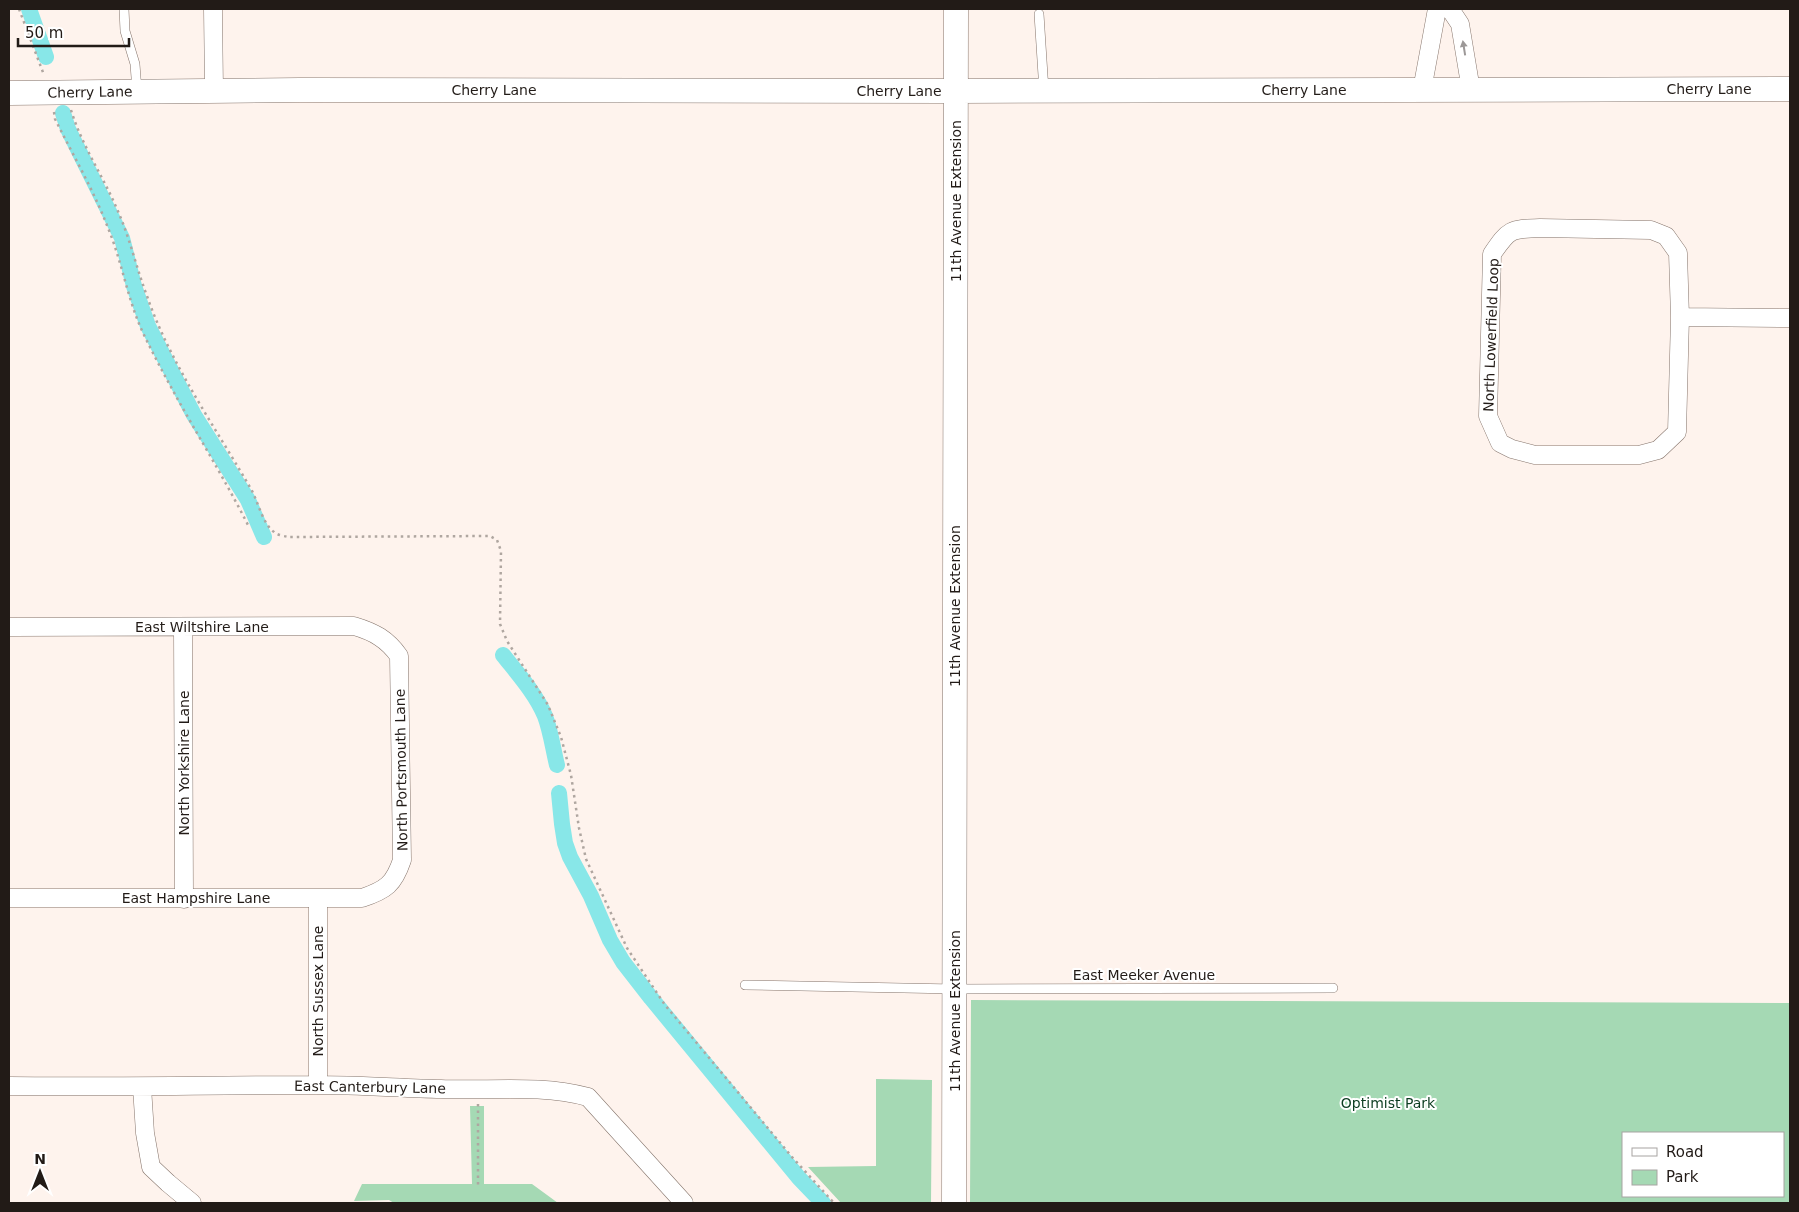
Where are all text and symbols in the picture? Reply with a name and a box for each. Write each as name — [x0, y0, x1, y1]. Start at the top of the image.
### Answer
scale bar — [18, 15, 129, 47]
text: 50 m — [25, 24, 63, 42]
one-way arrow — [1460, 39, 1468, 55]
street label: Cherry Lane — [1666, 81, 1752, 97]
street label: Cherry Lane — [451, 82, 537, 98]
street label: Cherry Lane — [1261, 82, 1347, 98]
street label: Cherry Lane — [47, 83, 133, 101]
street label: Cherry Lane — [856, 83, 942, 99]
street label: 11th Avenue Extension — [948, 120, 964, 282]
street label: North Lowerfield Loop — [1480, 258, 1502, 412]
street label: 11th Avenue Extension — [947, 525, 963, 687]
street label: East Wiltshire Lane — [135, 619, 269, 635]
street label: North Portsmouth Lane — [392, 689, 410, 851]
street label: North Yorkshire Lane — [176, 690, 192, 836]
street label: East Hampshire Lane — [122, 890, 270, 906]
street label: North Sussex Lane — [310, 926, 326, 1056]
street label: 11th Avenue Extension — [947, 930, 963, 1092]
street label: East Meeker Avenue — [1073, 967, 1215, 983]
street label: East Canterbury Lane — [294, 1078, 446, 1096]
park label: Optimist Park — [1341, 1095, 1436, 1111]
legend — [1622, 1132, 1784, 1197]
text: Road — [1666, 1143, 1704, 1161]
north arrow — [15, 1147, 65, 1197]
text: N — [34, 1151, 46, 1167]
text: Park — [1666, 1168, 1699, 1186]

